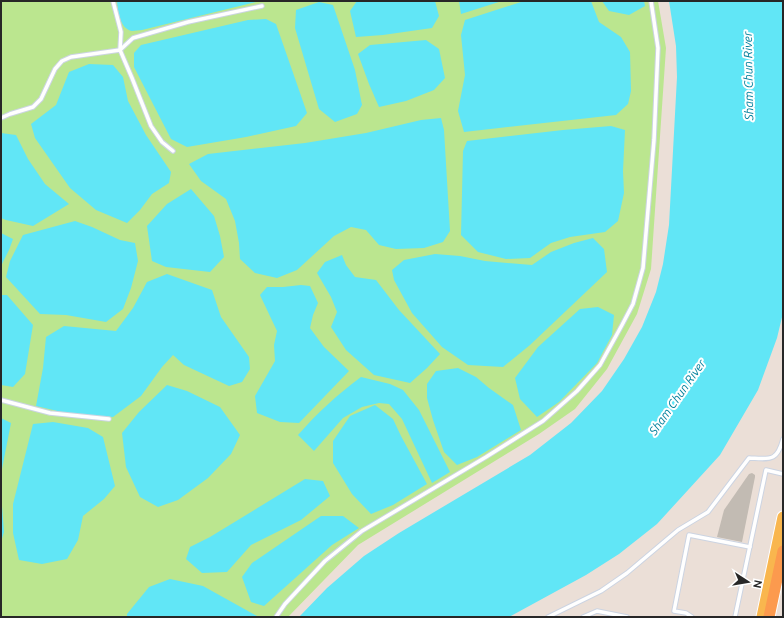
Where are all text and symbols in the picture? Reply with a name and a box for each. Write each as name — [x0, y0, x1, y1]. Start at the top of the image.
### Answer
water label: Sham Chun River — [741, 31, 755, 122]
water label: Sham Chun River — [646, 357, 708, 438]
north arrow — [728, 562, 768, 602]
text: N — [751, 579, 765, 589]

